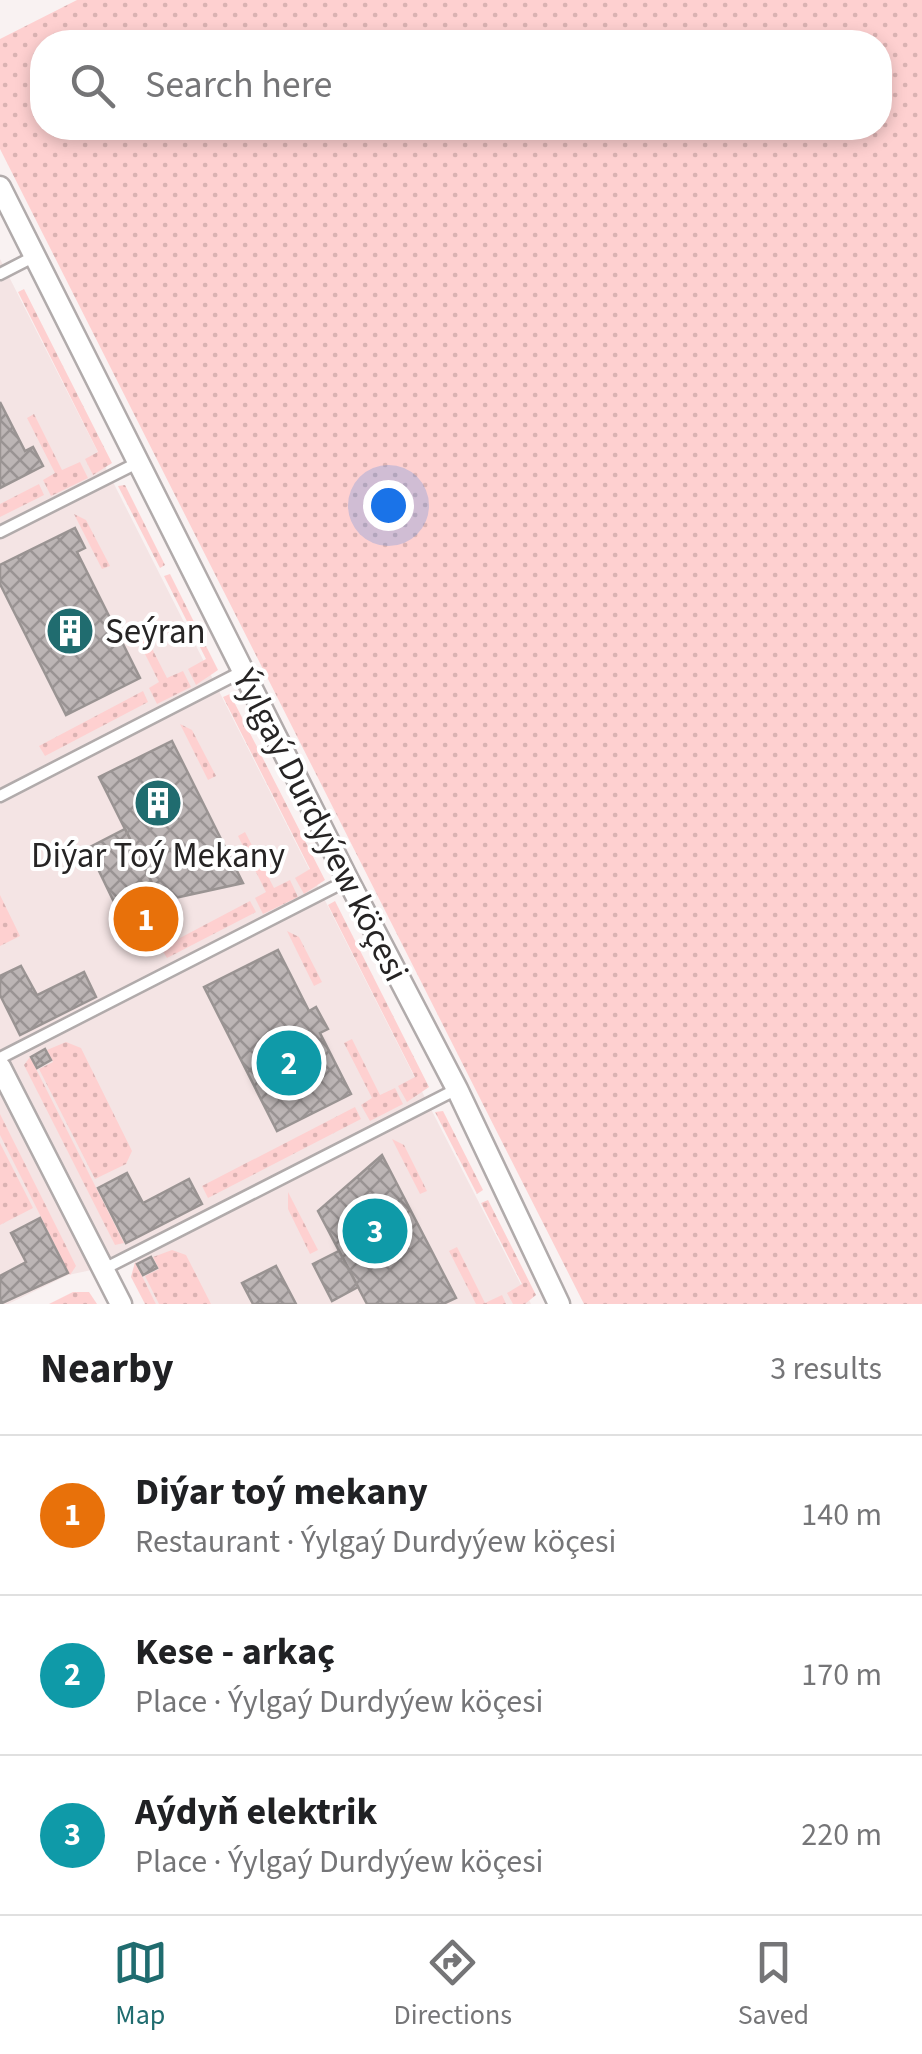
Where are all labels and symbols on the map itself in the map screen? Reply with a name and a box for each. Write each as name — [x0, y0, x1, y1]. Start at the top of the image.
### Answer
your location — [363, 480, 414, 531]
building icon: Seýran — [44, 605, 96, 657]
place label: Seýran — [105, 607, 206, 657]
street label: Ýylgaý Durdyýew köçesi — [219, 659, 421, 991]
building icon: Diýar Toý Mekany — [132, 777, 184, 829]
place label: Diýar Toý Mekany — [31, 831, 285, 881]
pin: 1 — [114, 882, 178, 956]
pin: 2 — [256, 1026, 322, 1100]
pin: 3 — [342, 1194, 408, 1268]

